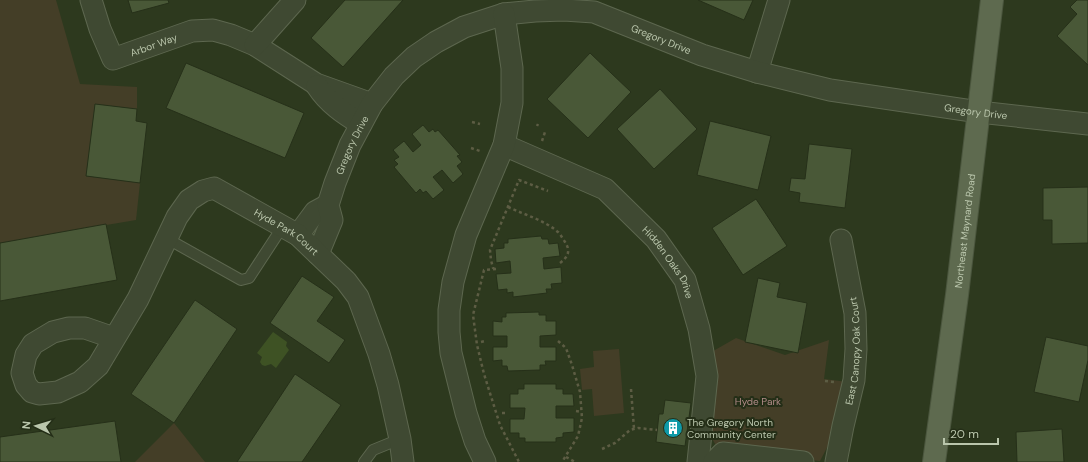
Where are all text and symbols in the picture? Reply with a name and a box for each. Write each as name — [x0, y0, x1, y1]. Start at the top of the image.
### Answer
street label: Gregory Drive — [629, 21, 693, 57]
street label: Arbor Way — [128, 31, 179, 59]
street label: Gregory Drive — [943, 101, 1008, 122]
street label: Gregory Drive — [333, 113, 372, 177]
street label: Northeast Maynard Road — [952, 173, 978, 289]
street label: Hyde Park Court — [252, 206, 321, 258]
street label: Hidden Oaks Drive — [640, 223, 696, 300]
street label: East Canopy Oak Court — [842, 296, 863, 406]
park label: Hyde Park — [735, 395, 781, 408]
north arrow — [16, 406, 56, 446]
place label: The Gregory North Community Center — [687, 416, 776, 441]
building icon: The Gregory North Community Center — [662, 417, 684, 439]
scale bar — [944, 420, 998, 446]
text: N — [19, 421, 33, 430]
text: 20 m — [950, 426, 979, 442]

